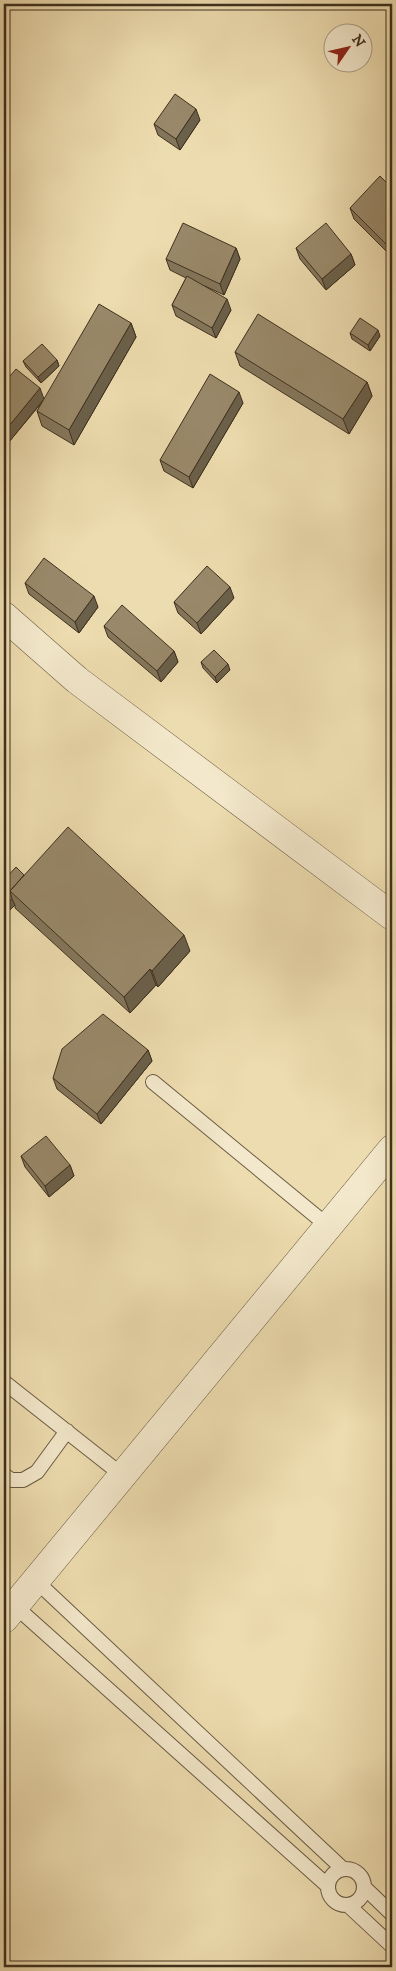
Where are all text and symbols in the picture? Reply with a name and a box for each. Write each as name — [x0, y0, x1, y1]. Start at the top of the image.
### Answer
north arrow — [324, 22, 374, 72]
text: N — [347, 31, 369, 52]

